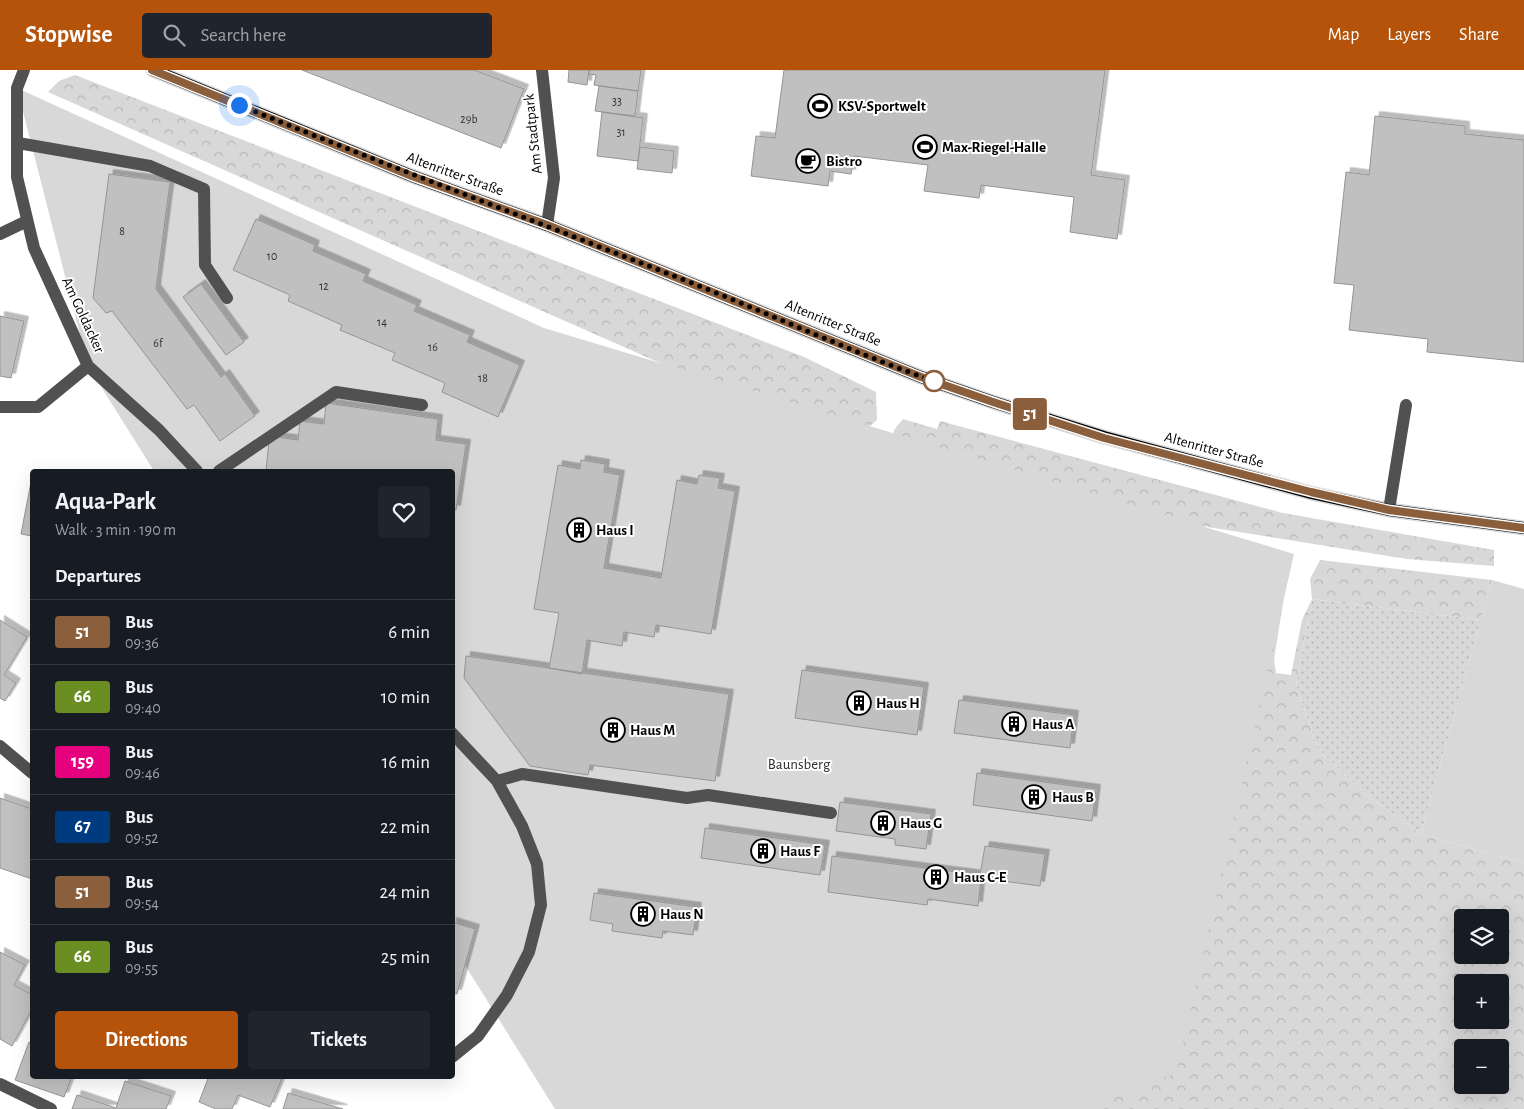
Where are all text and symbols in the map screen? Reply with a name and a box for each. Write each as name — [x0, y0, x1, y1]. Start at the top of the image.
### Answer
search box — [142, 13, 492, 58]
icon: search — [160, 21, 188, 49]
text: Stopwise — [25, 23, 112, 47]
text: Search here — [200, 26, 286, 45]
text: Map — [1328, 26, 1359, 44]
text: Layers — [1387, 26, 1431, 44]
text: Share — [1459, 26, 1499, 44]
your location — [227, 93, 252, 118]
street label: Am Stadtpark — [521, 93, 545, 175]
sports icon: KSV-Sportwelt — [807, 93, 833, 119]
house number: 33 — [612, 95, 622, 107]
place label: KSV-Sportwelt — [838, 99, 926, 114]
house number: 29b — [460, 113, 478, 125]
house number: 31 — [616, 126, 626, 138]
sports icon: Max-Riegel-Halle — [912, 134, 938, 160]
place label: Max-Riegel-Halle — [942, 140, 1046, 155]
cafe icon: Bistro — [795, 148, 821, 174]
street label: Altenritter Straße — [404, 149, 506, 199]
place label: Bistro — [826, 154, 862, 169]
house number: 8 — [119, 225, 125, 237]
house number: 10 — [267, 250, 277, 262]
street label: Am Goldacker — [59, 275, 107, 355]
house number: 12 — [319, 280, 329, 292]
street label: Altenritter Straße — [783, 297, 883, 349]
house number: 14 — [377, 316, 387, 328]
house number: 6f — [153, 337, 164, 349]
house number: 16 — [428, 341, 438, 353]
unlabelled marker — [923, 370, 945, 392]
house number: 18 — [478, 372, 488, 384]
line badge: 51 — [1008, 398, 1052, 430]
text: 51 — [1023, 405, 1037, 423]
street label: Altenritter Straße — [1163, 430, 1265, 470]
button: heart — [378, 486, 430, 538]
text: Aqua-Park — [55, 490, 156, 514]
building icon: Haus I — [566, 517, 592, 543]
text: Walk · 3 min · 190 m — [55, 522, 176, 538]
place label: Haus I — [596, 523, 634, 538]
text: Departures — [55, 567, 141, 586]
text: Bus — [125, 613, 153, 632]
text: 51 — [75, 623, 90, 641]
text: 6 min — [388, 623, 430, 642]
text: 09:36 — [125, 635, 159, 651]
text: Bus — [125, 678, 153, 697]
text: 66 — [74, 688, 91, 706]
text: 10 min — [381, 688, 430, 707]
building icon: Haus H — [846, 690, 872, 716]
place label: Haus H — [876, 696, 920, 711]
text: 09:40 — [125, 700, 161, 716]
building icon: Haus A — [1001, 711, 1027, 737]
building icon: Haus M — [600, 717, 626, 743]
place label: Haus A — [1032, 717, 1074, 732]
place label: Haus M — [630, 723, 675, 738]
text: Bus — [125, 743, 153, 762]
text: 159 — [71, 753, 94, 771]
text: 16 min — [382, 753, 430, 772]
park label: Baunsberg — [768, 757, 831, 772]
text: 09:46 — [125, 765, 160, 781]
building icon: Haus B — [1021, 784, 1047, 810]
place label: Haus B — [1052, 790, 1094, 805]
text: Bus — [125, 808, 153, 827]
building icon: Haus G — [870, 810, 896, 836]
place label: Haus G — [900, 816, 942, 831]
text: 67 — [74, 818, 91, 836]
text: 22 min — [380, 818, 430, 837]
text: 09:52 — [125, 830, 159, 846]
building icon: Haus F — [750, 838, 776, 864]
place label: Haus F — [780, 844, 821, 859]
building icon: Haus C-E — [923, 864, 949, 890]
place label: Haus C-E — [954, 870, 1007, 885]
text: Bus — [125, 873, 153, 892]
text: 51 — [75, 883, 90, 901]
text: 24 min — [379, 883, 430, 902]
text: 09:54 — [125, 895, 159, 911]
building icon: Haus N — [630, 901, 656, 927]
place label: Haus N — [660, 907, 704, 922]
map controls — [1454, 909, 1509, 1094]
button: layers — [1454, 909, 1509, 964]
text: Bus — [125, 938, 153, 957]
text: 66 — [74, 948, 91, 966]
text: 25 min — [381, 948, 430, 967]
text: 09:55 — [125, 960, 158, 976]
button: + — [1454, 974, 1509, 1029]
button: Directions — [55, 1011, 238, 1069]
button: Tickets — [248, 1011, 430, 1069]
button: − — [1454, 1039, 1509, 1094]

